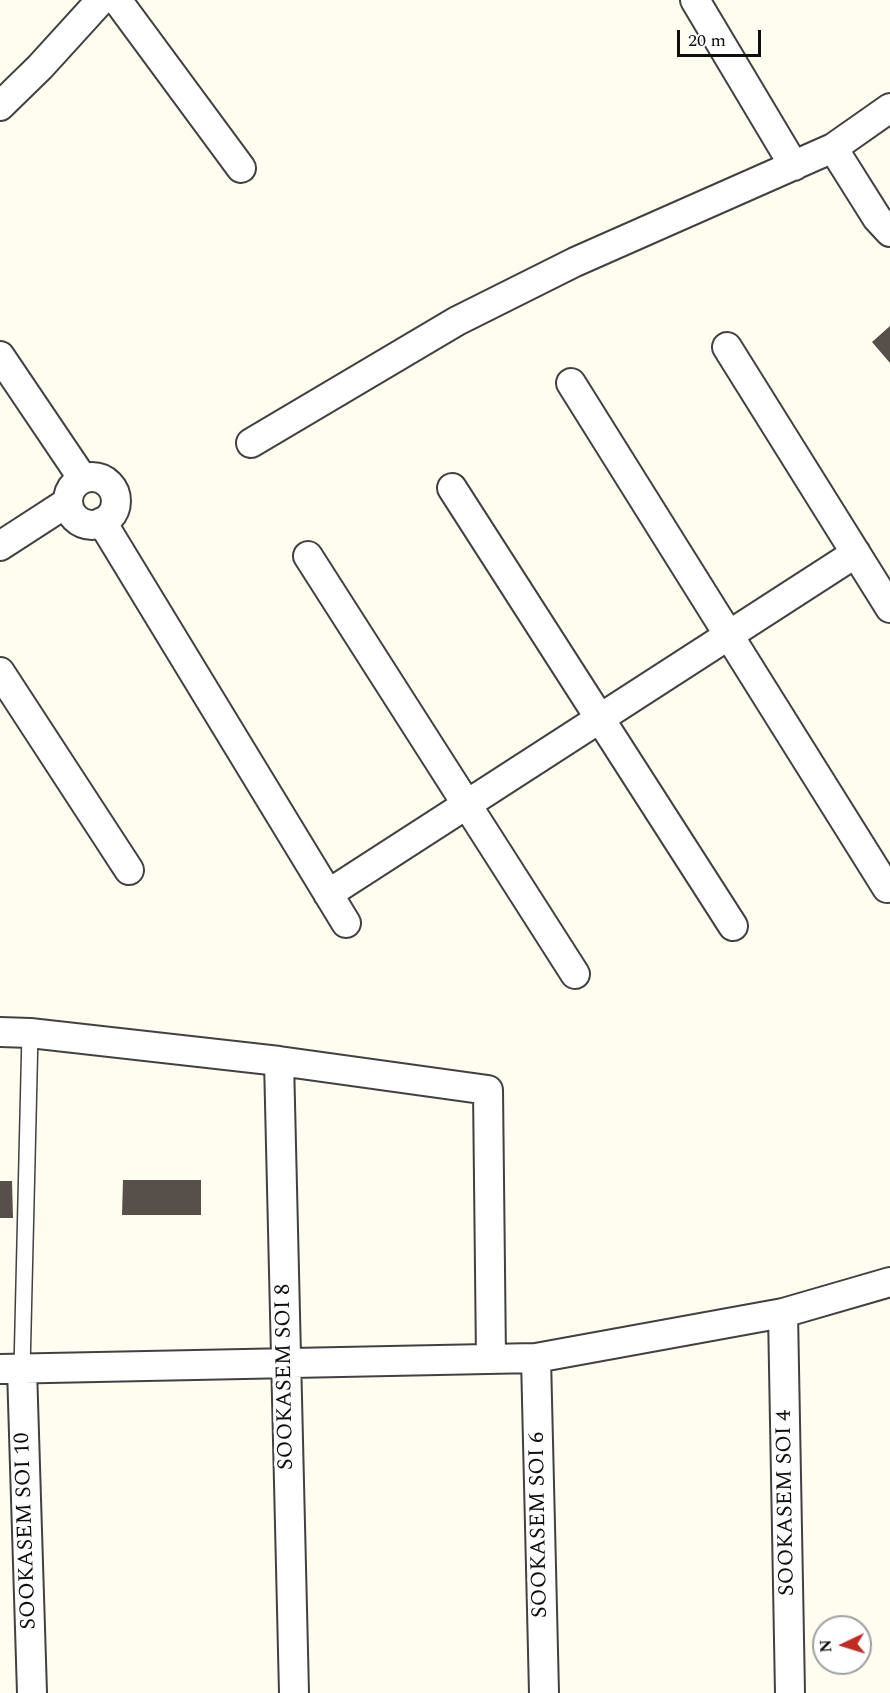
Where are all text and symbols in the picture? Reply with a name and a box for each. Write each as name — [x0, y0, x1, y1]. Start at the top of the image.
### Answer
scale bar — [680, 18, 764, 56]
text: 20 m — [688, 27, 726, 54]
street label: SOOKASEM SOI 8 — [271, 1284, 301, 1470]
street label: SOOKASEM SOI 4 — [772, 1410, 802, 1596]
street label: SOOKASEM SOI 10 — [10, 1432, 44, 1630]
street label: SOOKASEM SOI 6 — [525, 1432, 555, 1618]
north arrow — [812, 1615, 872, 1675]
text: N — [814, 1639, 838, 1653]

